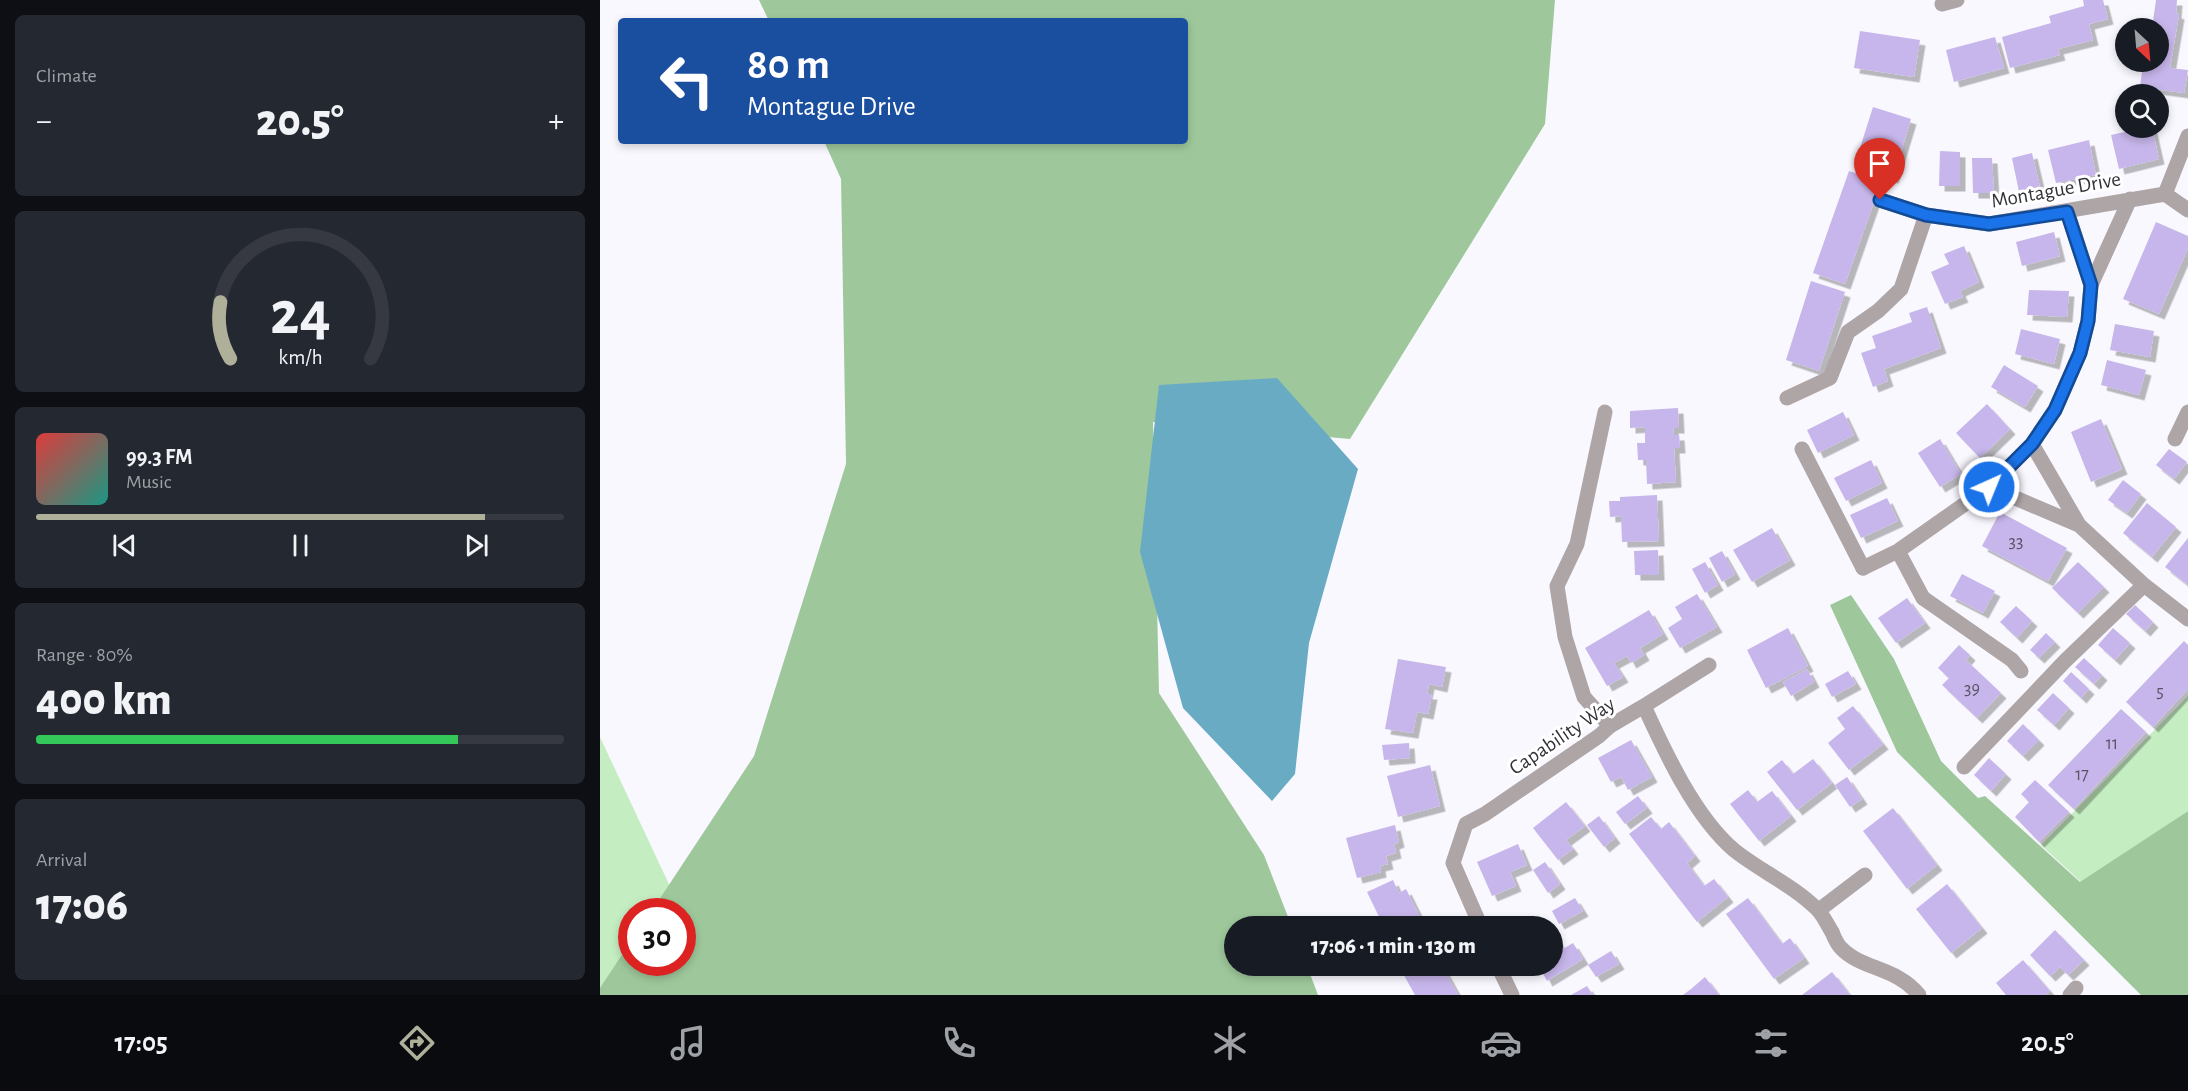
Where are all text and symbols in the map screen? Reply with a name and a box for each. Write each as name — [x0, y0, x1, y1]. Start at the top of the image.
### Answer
north arrow — [2115, 18, 2169, 72]
map controls — [2115, 18, 2169, 138]
icon: left — [648, 42, 726, 120]
text: 80 m — [747, 44, 830, 86]
text: Climate — [36, 66, 97, 86]
button: search — [2115, 84, 2169, 138]
text: Montague Drive — [747, 93, 916, 120]
text: 20.5° — [256, 99, 344, 144]
text: − — [36, 105, 52, 138]
text: + — [548, 105, 564, 138]
pin — [1854, 138, 1905, 200]
icon: arrive — [1863, 147, 1896, 180]
street label: Montague Drive — [1990, 168, 2122, 212]
text: 24 — [270, 283, 330, 345]
text: km/h — [278, 347, 322, 368]
text: 99.3 FM — [126, 446, 192, 468]
position arrow — [1957, 455, 2021, 519]
text: Music — [126, 472, 172, 492]
icon: previous — [108, 529, 141, 562]
icon: pause — [284, 529, 317, 562]
icon: next — [460, 529, 493, 562]
house number: 33 — [2009, 533, 2023, 551]
text: Range · 80% — [36, 645, 133, 665]
text: 400 km — [36, 678, 172, 723]
house number: 39 — [1964, 680, 1980, 698]
house number: 5 — [2156, 683, 2164, 701]
street label: Capability Way — [1505, 693, 1619, 779]
house number: 11 — [2106, 735, 2118, 753]
house number: 17 — [2075, 766, 2089, 784]
text: Arrival — [36, 850, 87, 870]
text: 17:06 — [36, 883, 128, 928]
speed limit sign: 30 — [618, 898, 696, 976]
text: 17:06 · 1 min · 130 m — [1311, 935, 1476, 957]
icon: directions — [396, 1022, 438, 1064]
icon: music — [667, 1022, 709, 1064]
icon: phone — [938, 1022, 980, 1064]
icon: climate — [1209, 1022, 1251, 1064]
icon: car — [1480, 1022, 1522, 1064]
icon: filters — [1750, 1022, 1792, 1064]
text: 17:05 — [114, 1029, 168, 1056]
text: 20.5° — [2021, 1029, 2074, 1056]

